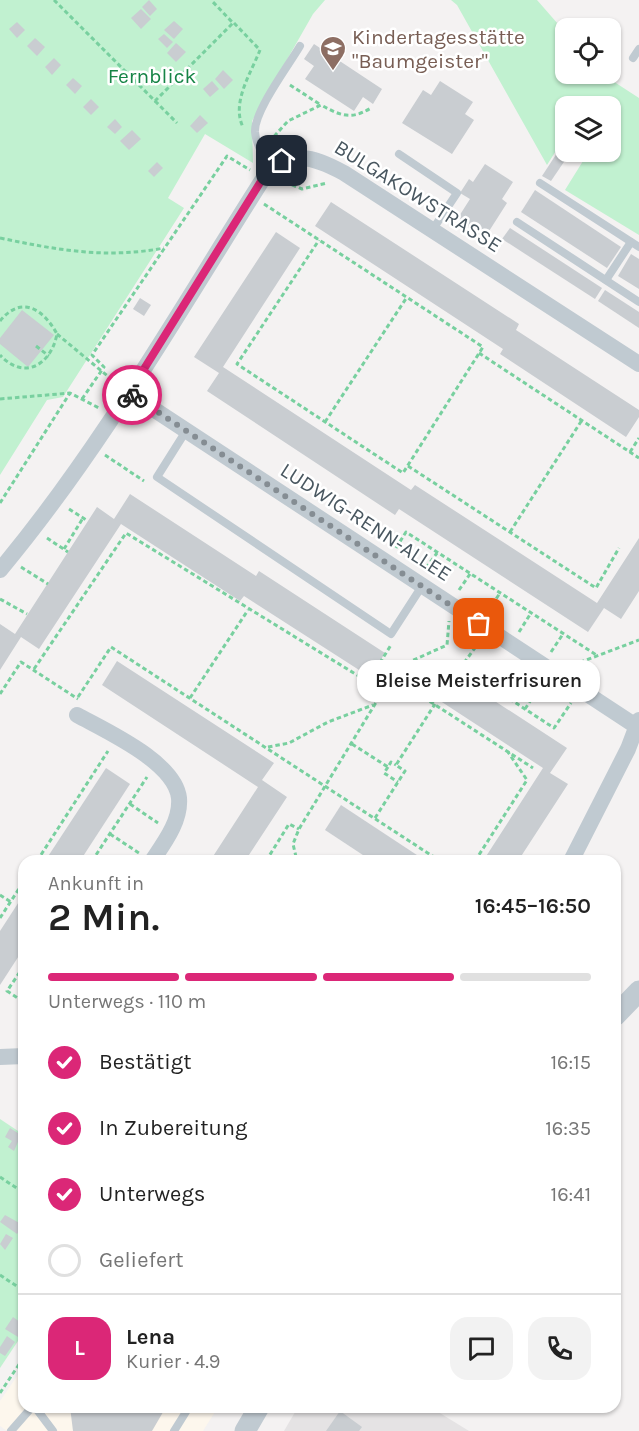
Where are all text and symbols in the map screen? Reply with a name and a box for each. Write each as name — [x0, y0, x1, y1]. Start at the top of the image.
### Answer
map controls — [555, 18, 621, 162]
button: locate — [555, 18, 621, 84]
place label: Kindertagesstätte "Baumgeister" — [352, 25, 525, 73]
school or university icon: Kindertagesstätte "Baumgeister" — [318, 34, 348, 72]
park label: Fernblick — [108, 64, 197, 88]
button: layers — [555, 96, 621, 162]
pin — [256, 135, 307, 186]
street label: BULGAKOWSTRASSE — [330, 135, 506, 257]
icon: home — [265, 144, 298, 177]
courier — [102, 365, 162, 425]
icon: bike — [116, 379, 149, 412]
street label: LUDWIG-RENN-ALLEE — [276, 458, 456, 586]
pin — [453, 598, 504, 649]
icon: bag — [462, 607, 495, 640]
callout: Bleise Meisterfrisuren — [358, 660, 600, 702]
text: Bleise Meisterfrisuren — [375, 669, 582, 692]
text: Ankunft in — [48, 872, 144, 895]
text: 16:45–16:50 — [475, 893, 591, 919]
text: 2 Min. — [48, 894, 159, 940]
text: Unterwegs · 110 m — [48, 990, 206, 1013]
icon: check — [48, 1046, 81, 1079]
text: Bestätigt — [99, 1049, 191, 1075]
text: 16:15 — [550, 1051, 591, 1074]
icon: check — [48, 1112, 81, 1145]
text: In Zubereitung — [99, 1115, 247, 1141]
text: 16:35 — [545, 1117, 591, 1140]
icon: check — [48, 1178, 81, 1211]
text: Unterwegs — [99, 1181, 205, 1207]
text: 16:41 — [551, 1183, 591, 1206]
text: Geliefert — [99, 1247, 184, 1273]
button: chat — [450, 1317, 513, 1380]
button: phone — [528, 1317, 591, 1380]
text: Lena — [126, 1324, 175, 1350]
text: L — [74, 1335, 85, 1361]
text: Kurier · 4.9 — [126, 1350, 220, 1373]

